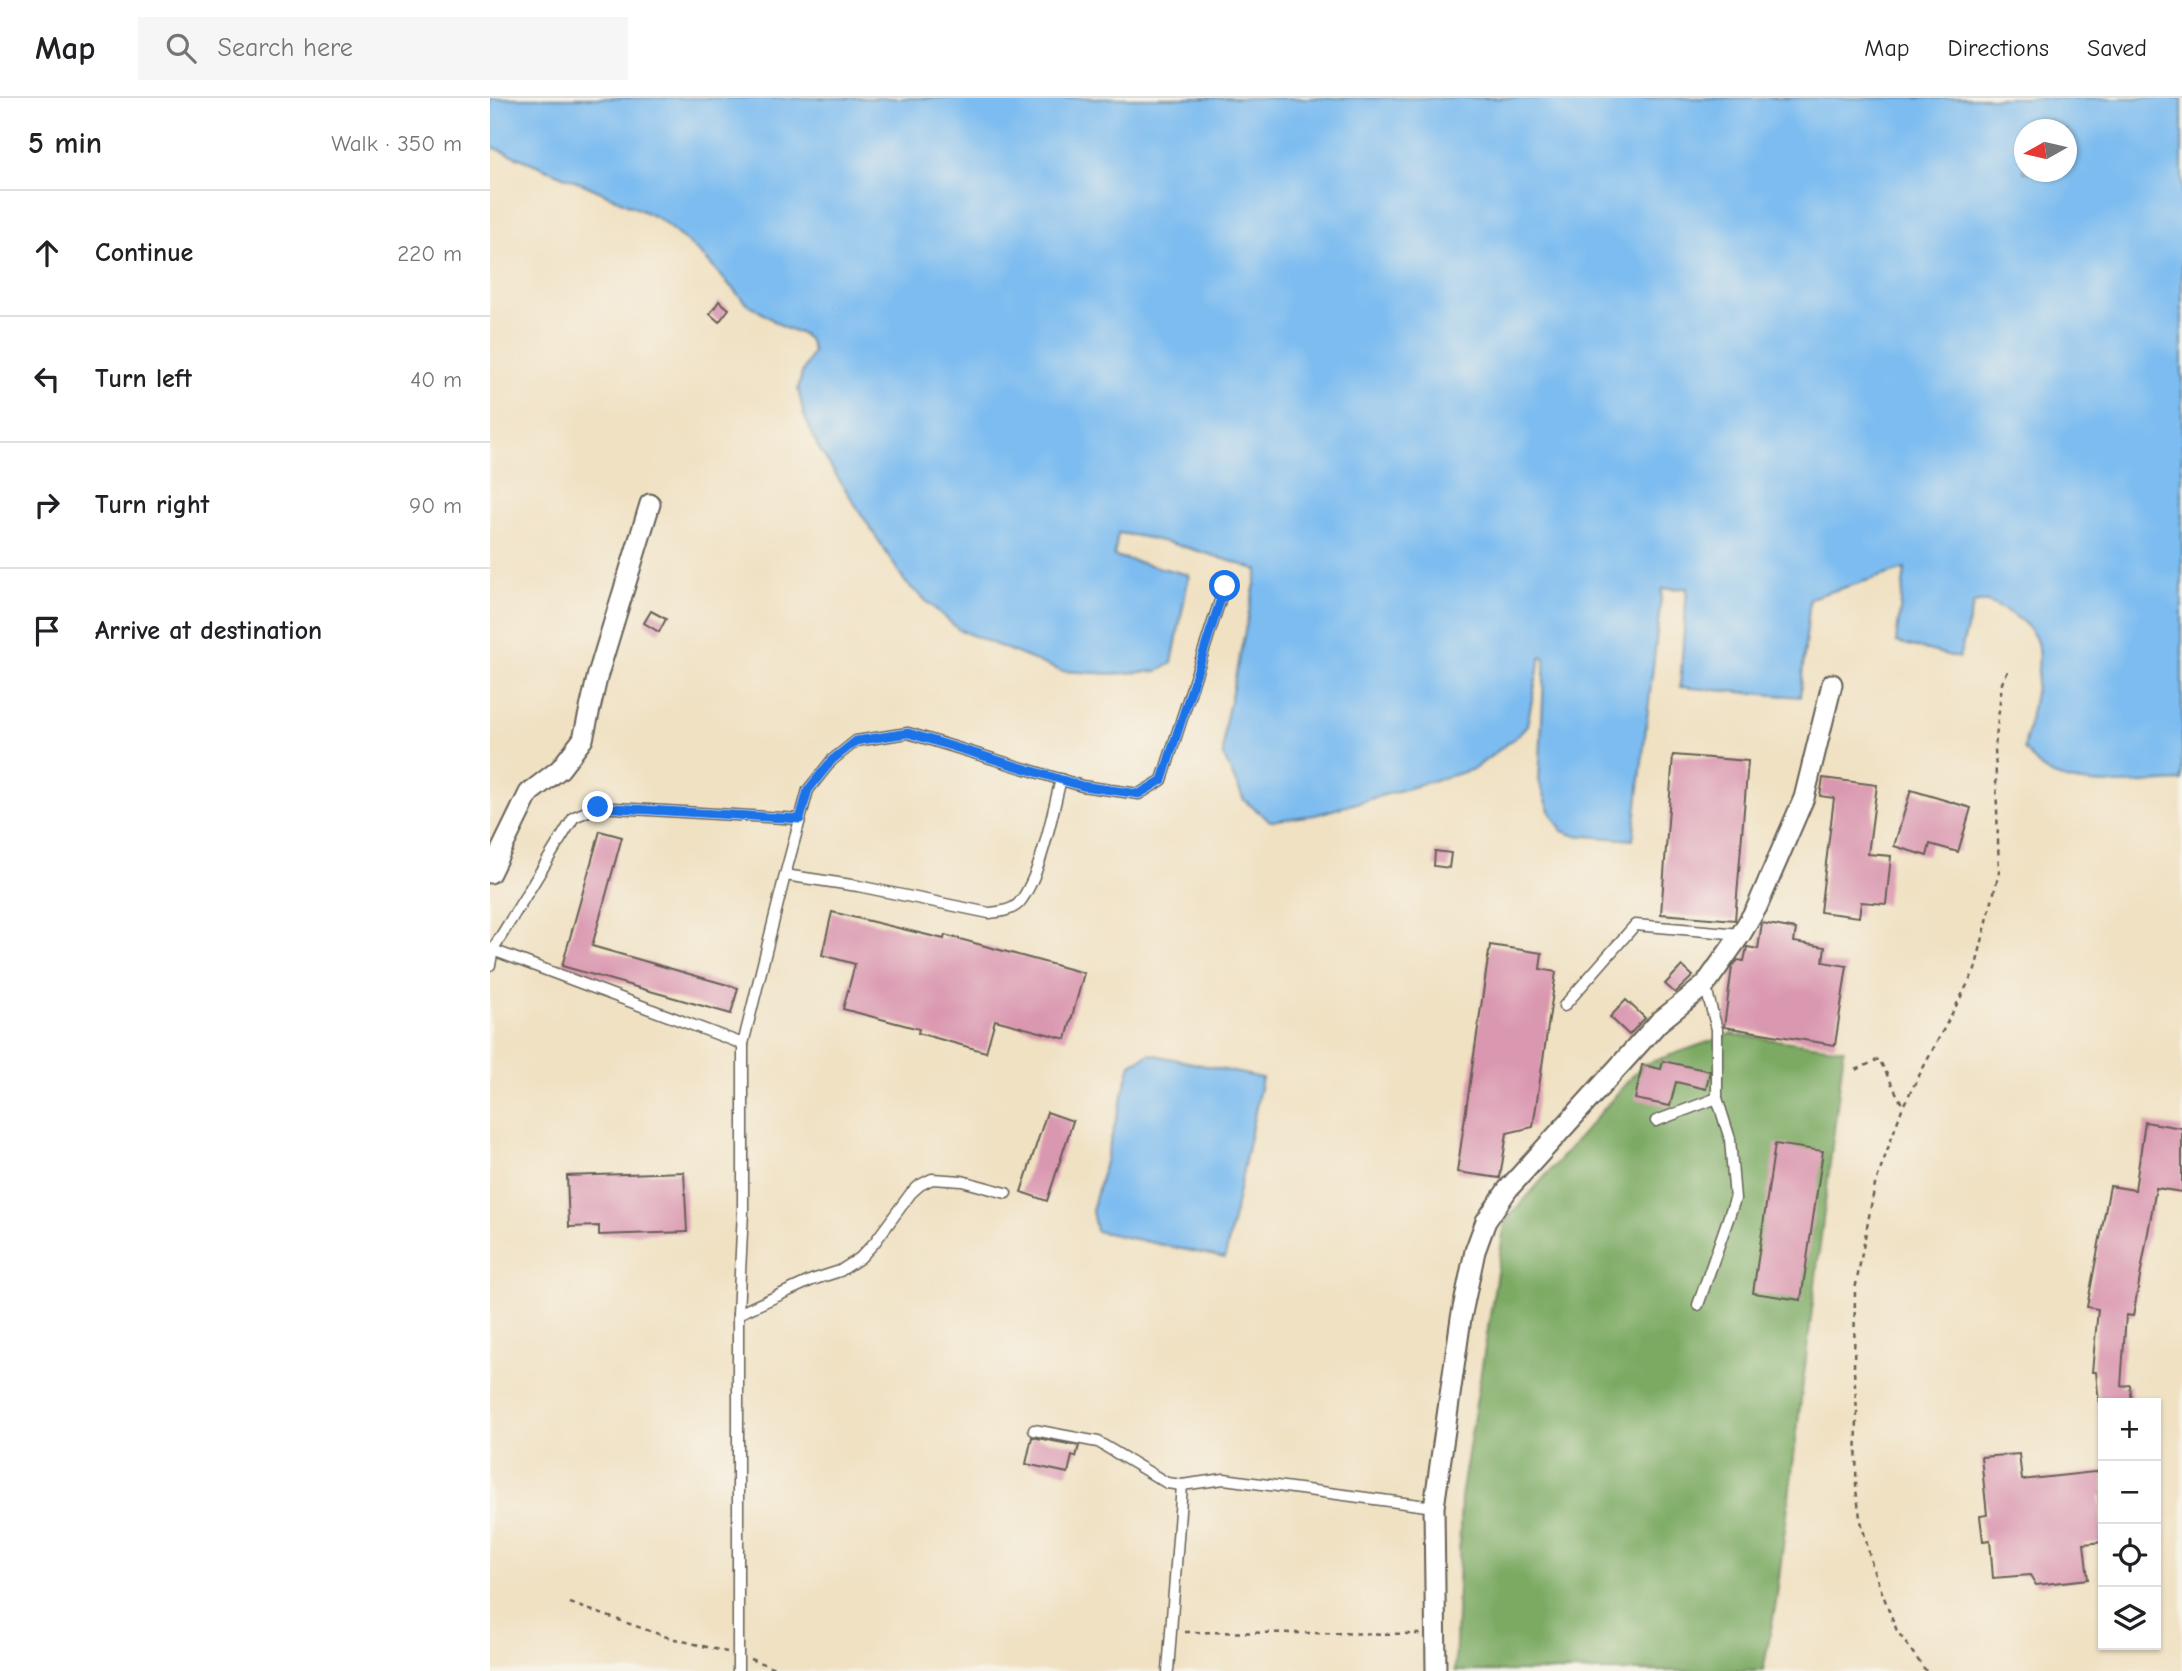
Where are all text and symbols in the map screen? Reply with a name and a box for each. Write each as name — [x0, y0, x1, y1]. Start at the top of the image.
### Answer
search box — [138, 17, 628, 80]
text: Map — [35, 29, 96, 67]
icon: search — [162, 29, 200, 67]
text: Search here — [218, 33, 353, 63]
text: Map — [1864, 34, 1910, 62]
text: Directions — [1948, 34, 2049, 62]
text: Saved — [2087, 34, 2147, 62]
north arrow — [2014, 119, 2077, 182]
text: 5 min — [28, 126, 102, 161]
text: Walk · 350 m — [331, 130, 462, 157]
icon: ahead — [28, 234, 66, 272]
text: Continue — [95, 238, 193, 268]
text: 220 m — [397, 240, 462, 267]
icon: left — [28, 360, 66, 398]
text: Turn left — [95, 364, 192, 394]
text: 40 m — [410, 366, 462, 393]
icon: right — [28, 486, 66, 524]
text: Turn right — [95, 490, 209, 520]
text: 90 m — [409, 492, 462, 519]
route start — [1209, 570, 1240, 601]
icon: arrive — [28, 612, 66, 650]
text: Arrive at destination — [95, 616, 322, 646]
route end — [582, 791, 613, 822]
map controls — [2098, 1398, 2161, 1650]
button: + — [2098, 1398, 2161, 1461]
button: − — [2098, 1461, 2161, 1524]
button: locate — [2098, 1524, 2161, 1587]
button: layers — [2098, 1587, 2161, 1650]

